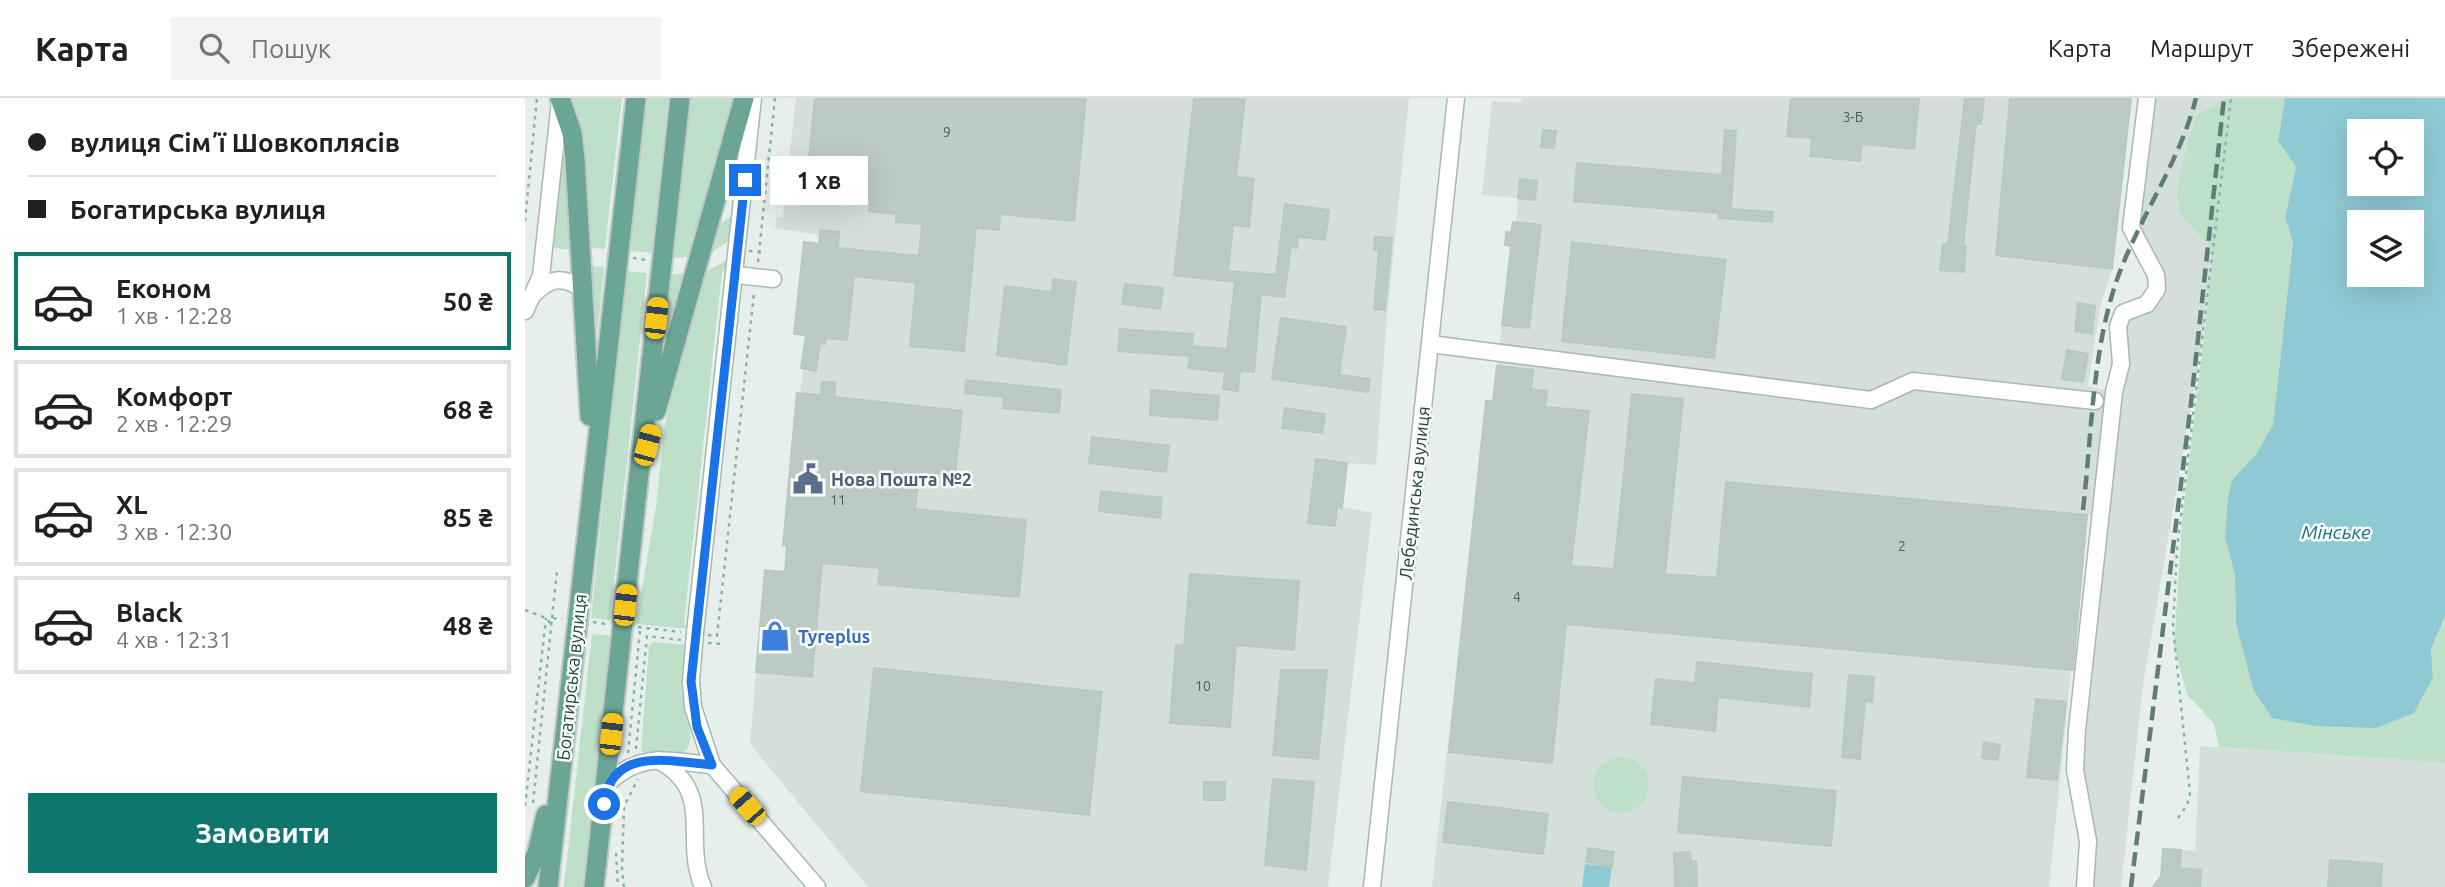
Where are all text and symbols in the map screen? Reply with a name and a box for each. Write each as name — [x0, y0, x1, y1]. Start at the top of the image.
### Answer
search box — [171, 17, 661, 80]
icon: search — [195, 29, 233, 67]
text: Карта — [35, 30, 129, 67]
text: Пошук — [251, 34, 331, 63]
text: Карта — [2048, 35, 2112, 62]
text: Маршрут — [2150, 35, 2253, 62]
text: Збережені — [2291, 35, 2410, 62]
house number: 3-Б — [1843, 109, 1863, 125]
map controls — [2347, 119, 2424, 287]
button: locate — [2347, 119, 2424, 196]
house number: 9 — [943, 124, 951, 140]
text: вулиця Сімʼї Шовкоплясів — [70, 128, 400, 157]
callout: 1 хв — [769, 155, 867, 204]
route end — [729, 164, 761, 196]
text: 1 хв — [797, 168, 841, 193]
text: Богатирська вулиця — [70, 195, 326, 224]
button: layers — [2347, 210, 2424, 287]
icon: car — [32, 270, 95, 333]
text: Економ — [116, 274, 212, 303]
text: 50 ₴ — [443, 287, 493, 316]
car — [644, 296, 669, 340]
text: 1 хв · 12:28 — [116, 303, 232, 328]
icon: car — [32, 378, 95, 441]
text: Комфорт — [116, 382, 232, 411]
text: 68 ₴ — [443, 395, 493, 424]
street label: Лебединська вулиця — [1395, 405, 1433, 581]
text: 2 хв · 12:29 — [116, 411, 232, 436]
car — [632, 422, 663, 468]
public building icon: Нова Пошта №2 — [791, 462, 825, 496]
place label: Нова Пошта №2 — [831, 469, 972, 489]
icon: car — [32, 486, 95, 549]
text: XL — [116, 490, 147, 519]
house number: 11 — [830, 492, 846, 508]
text: 85 ₴ — [443, 503, 493, 532]
text: 3 хв · 12:30 — [116, 519, 232, 544]
water label: Мінське — [2301, 521, 2371, 543]
house number: 2 — [1898, 538, 1906, 554]
car — [613, 583, 638, 627]
house number: 4 — [1513, 589, 1521, 605]
street label: Богатирська вулиця — [552, 593, 590, 761]
icon: car — [32, 594, 95, 657]
text: Black — [116, 598, 183, 627]
text: 48 ₴ — [443, 611, 493, 640]
shop icon: Tyreplus — [758, 619, 792, 653]
place label: Tyreplus — [798, 626, 870, 646]
text: 4 хв · 12:31 — [116, 627, 232, 652]
house number: 10 — [1195, 678, 1211, 694]
car — [599, 712, 624, 756]
car — [726, 783, 769, 829]
route start — [588, 788, 620, 820]
button: Замовити — [28, 793, 497, 873]

